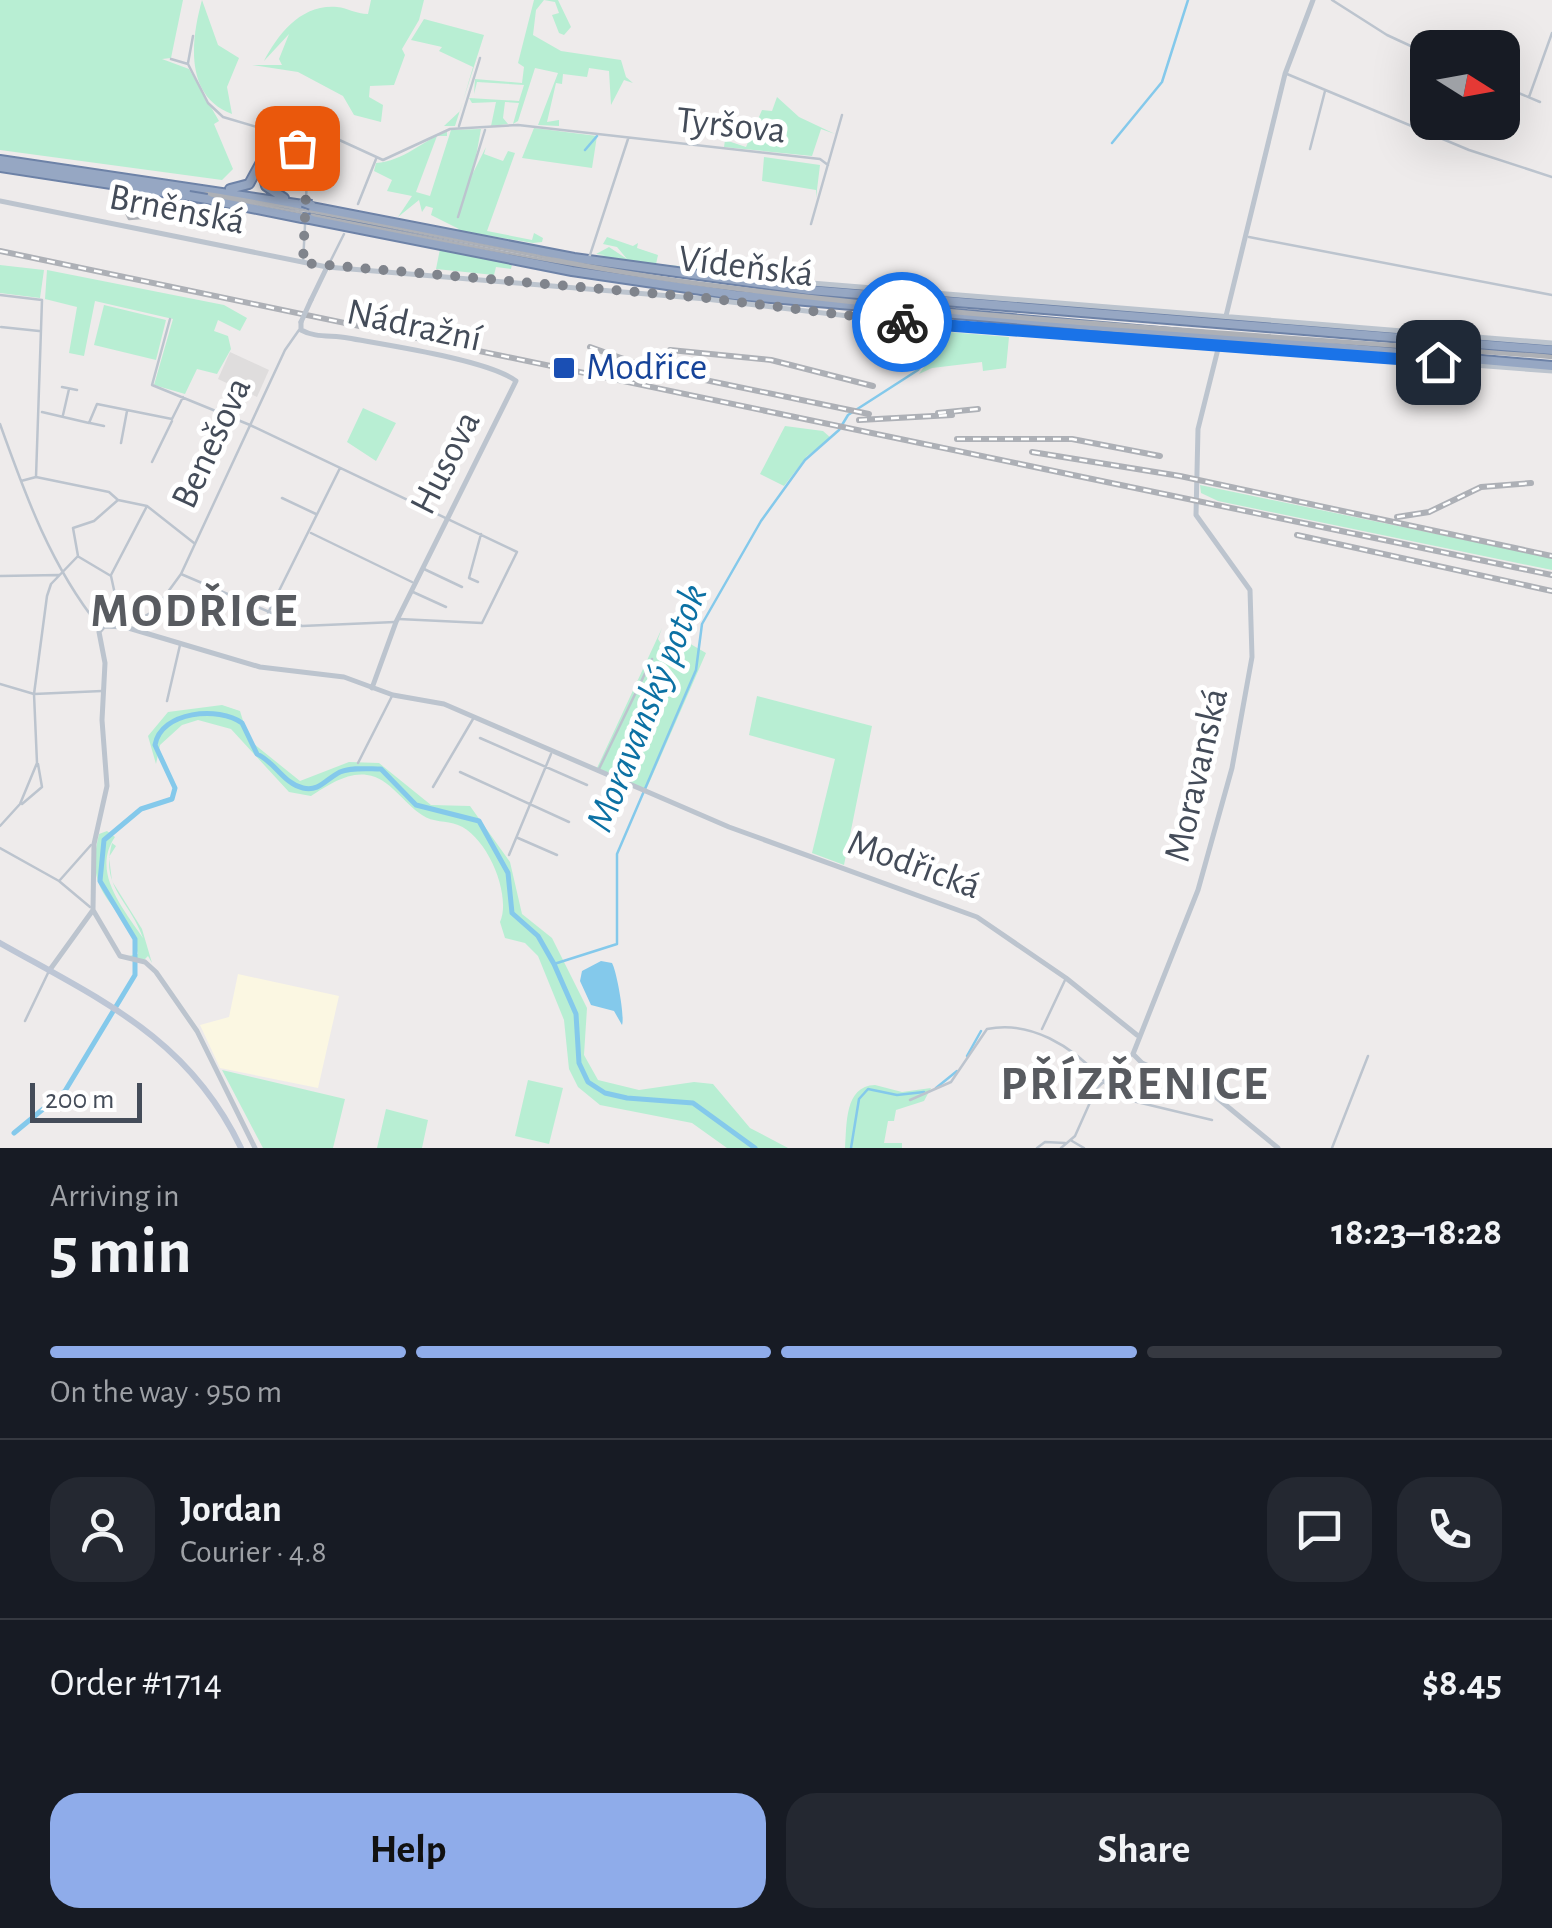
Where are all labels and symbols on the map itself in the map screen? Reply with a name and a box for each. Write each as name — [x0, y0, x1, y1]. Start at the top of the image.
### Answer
north arrow — [1410, 30, 1520, 140]
street label: Tyršova — [674, 101, 788, 151]
pin — [255, 106, 340, 191]
street label: Brněnská — [106, 178, 248, 242]
street label: Vídeňská — [676, 240, 816, 294]
courier — [852, 272, 952, 372]
street label: Nádražní — [343, 293, 485, 359]
pin — [1396, 320, 1481, 405]
place label: Modřice — [586, 349, 707, 387]
marker: Modřice — [551, 355, 577, 381]
street label: Benešova — [165, 372, 259, 514]
street label: Husova — [404, 405, 488, 521]
water label: Moravanský potok — [579, 579, 715, 837]
district label: MODŘICE — [91, 583, 299, 636]
street label: Moravanská — [1159, 685, 1235, 865]
street label: Modřická — [843, 824, 985, 906]
district label: PŘÍZŘENICE — [1000, 1056, 1270, 1109]
scale bar — [30, 1078, 142, 1122]

